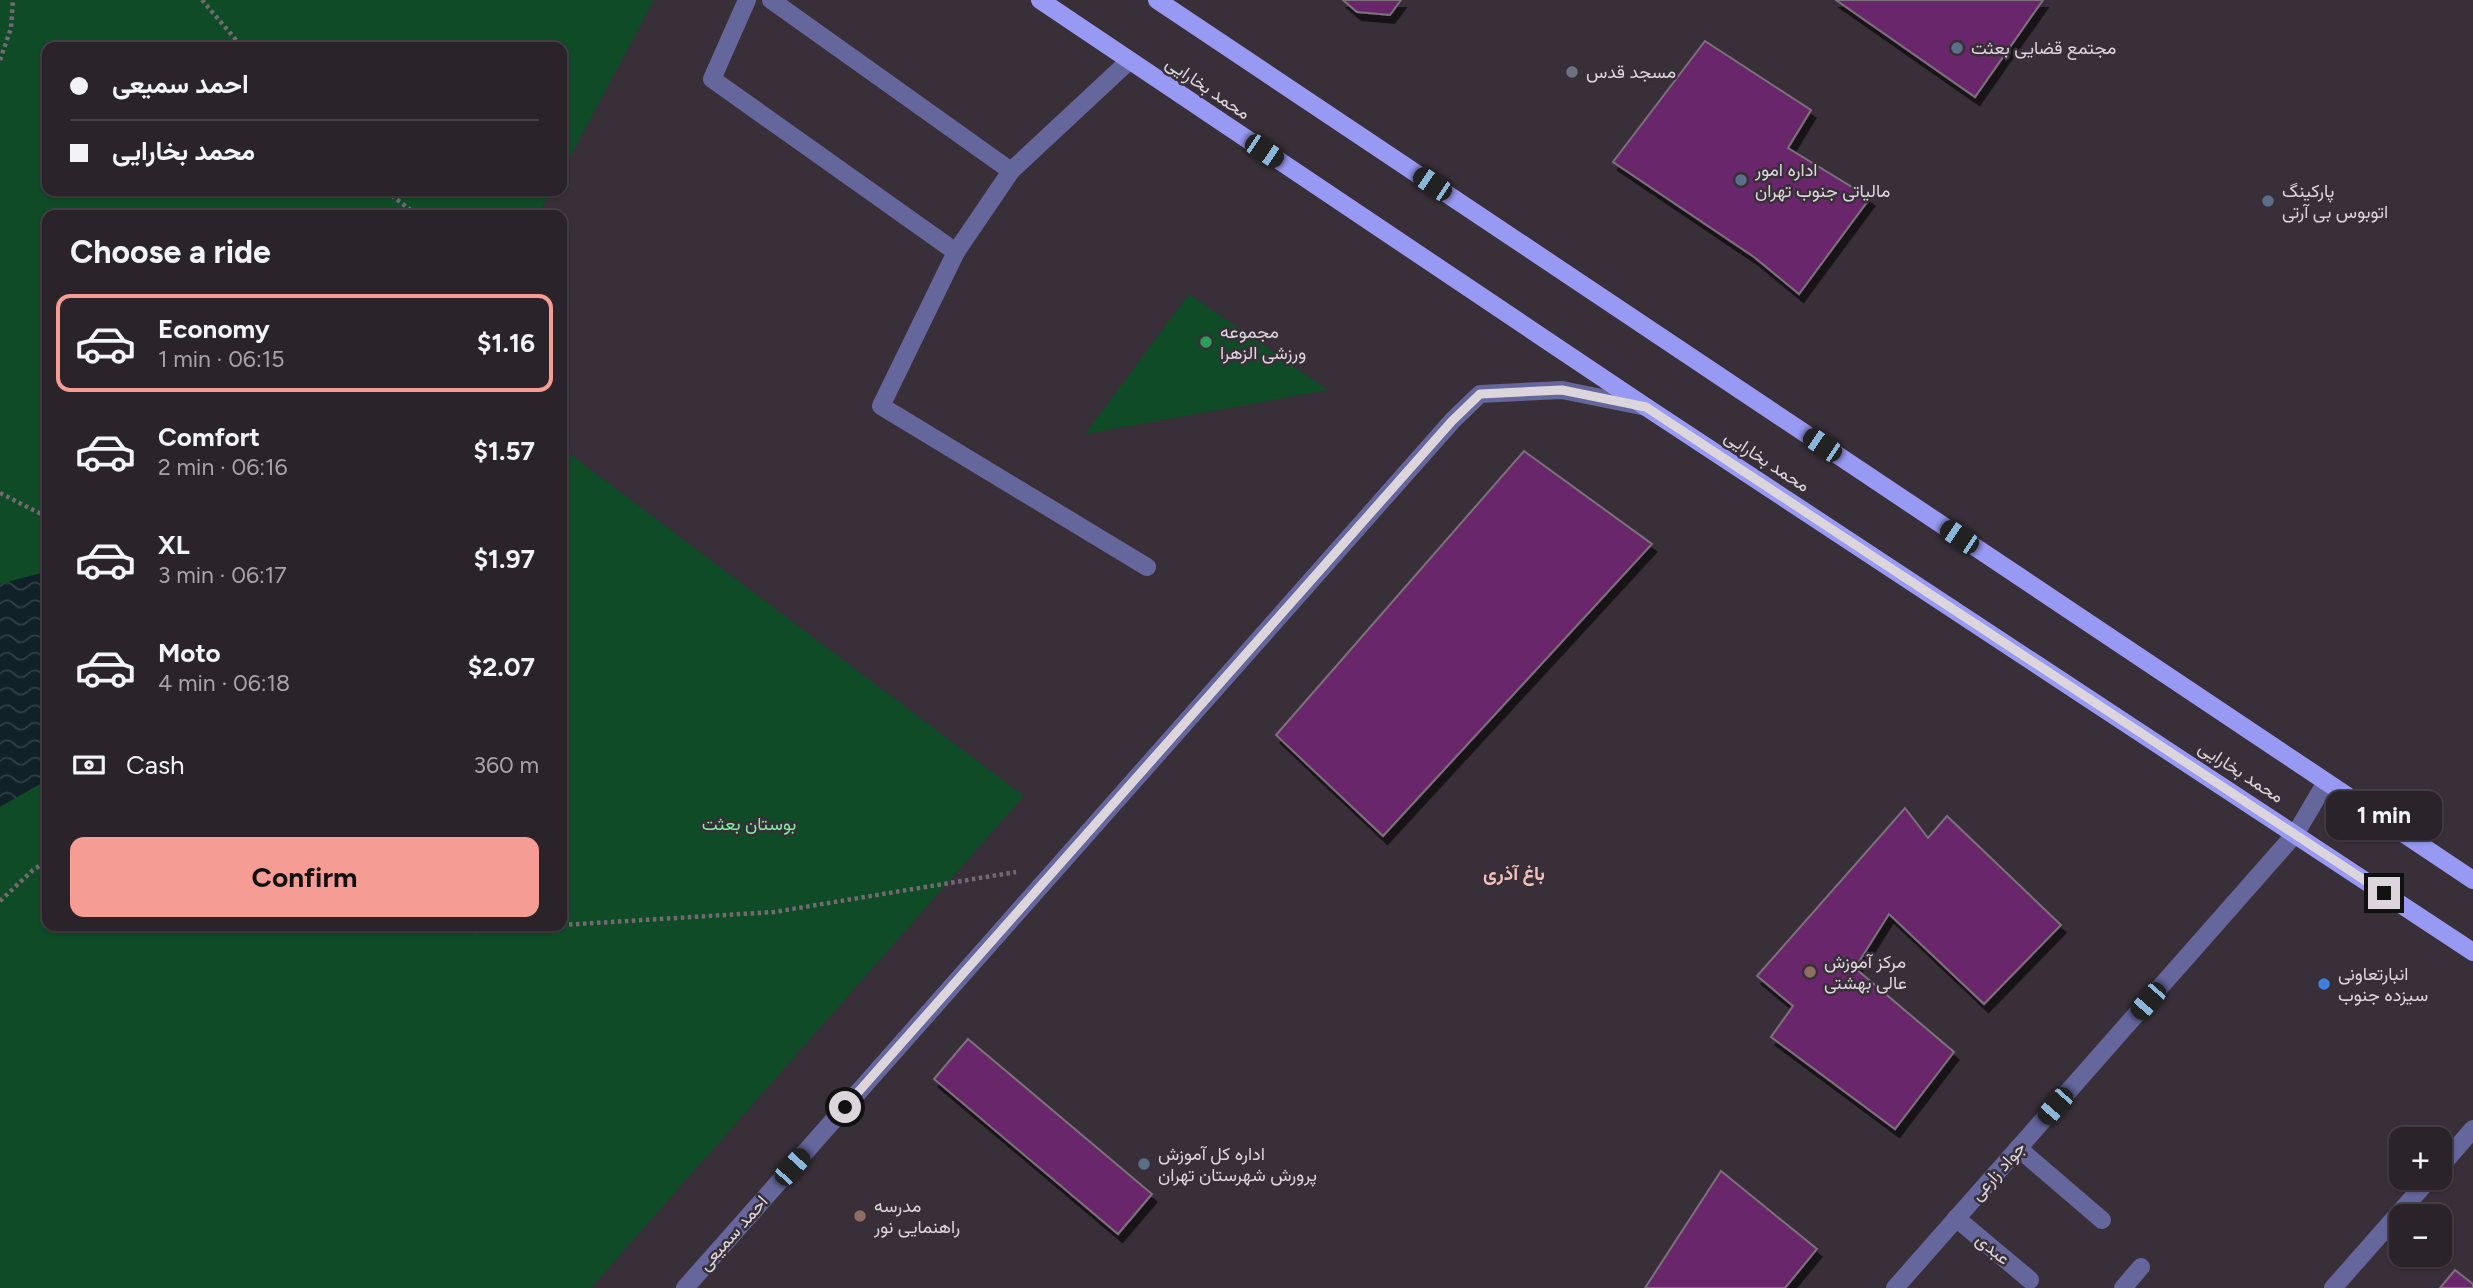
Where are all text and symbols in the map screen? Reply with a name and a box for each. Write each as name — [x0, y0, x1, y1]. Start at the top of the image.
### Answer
place label: مجتمع قضایی بعثت — [1971, 37, 2116, 60]
marker: مجتمع قضایی بعثت — [1949, 40, 1965, 56]
street label: محمد بخارایی — [1161, 52, 1255, 124]
place label: مسجد قدس — [1586, 61, 1676, 83]
marker: مسجد قدس — [1564, 64, 1580, 80]
text: احمد سمیعی — [112, 68, 249, 100]
car — [1241, 131, 1288, 171]
text: محمد بخارایی — [112, 135, 255, 167]
place label: اداره امور مالیاتی جنوب تهران — [1754, 159, 1890, 202]
car — [1409, 164, 1456, 204]
marker: اداره امور مالیاتی جنوب تهران — [1733, 172, 1749, 188]
place label: پارکینگ اتوبوس بی آرتی — [2282, 180, 2388, 223]
marker: پارکینگ اتوبوس بی آرتی — [2260, 193, 2276, 209]
text: Choose a ride — [70, 233, 271, 271]
icon: car — [74, 312, 137, 375]
text: Economy — [158, 313, 270, 345]
place label: مجموعه ورزشی الزهرا — [1220, 321, 1306, 364]
text: $1.16 — [477, 327, 535, 359]
marker: مجموعه ورزشی الزهرا — [1198, 334, 1214, 350]
text: 1 min · 06:15 — [158, 345, 284, 373]
icon: car — [74, 420, 137, 483]
text: Comfort — [158, 421, 260, 453]
street label: محمد بخارایی — [1720, 425, 1814, 497]
car — [1799, 425, 1846, 465]
text: $1.57 — [474, 435, 535, 467]
text: 2 min · 06:16 — [158, 453, 288, 481]
car — [1936, 517, 1983, 557]
icon: car — [74, 528, 137, 591]
text: XL — [158, 529, 190, 561]
text: $1.97 — [474, 543, 535, 575]
text: 3 min · 06:17 — [158, 561, 287, 589]
icon: car — [74, 636, 137, 699]
text: Moto — [158, 637, 221, 669]
text: $2.07 — [468, 651, 535, 683]
text: 4 min · 06:18 — [158, 669, 290, 697]
street label: محمد بخارایی — [2194, 736, 2288, 808]
icon: cash — [70, 746, 108, 784]
text: Cash — [126, 749, 185, 781]
text: 360 m — [473, 751, 539, 779]
callout: 1 min — [2326, 792, 2442, 840]
text: 1 min — [2357, 801, 2411, 829]
park label: بوستان بعثت — [702, 813, 796, 835]
button: Confirm — [70, 837, 539, 917]
district label: باغ آذری — [1483, 862, 1545, 886]
route end — [2368, 877, 2400, 909]
place label: مرکز آموزش عالی بهشتی — [1824, 951, 1907, 994]
place label: انبارتعاونی سیزده جنوب — [2338, 963, 2428, 1006]
marker: مرکز آموزش عالی بهشتی — [1802, 964, 1818, 980]
marker: انبارتعاونی سیزده جنوب — [2316, 976, 2332, 992]
car — [2127, 978, 2170, 1024]
car — [2034, 1083, 2077, 1129]
route start — [829, 1091, 861, 1123]
map controls — [2389, 1127, 2452, 1267]
button: + — [2389, 1127, 2452, 1190]
street label: جواد زارعی — [1966, 1137, 2030, 1205]
place label: اداره کل آموزش پرورش شهرستان تهران — [1158, 1143, 1317, 1187]
car — [771, 1144, 814, 1190]
marker: اداره کل آموزش پرورش شهرستان تهران — [1136, 1156, 1152, 1172]
street label: احمد سمیعی — [694, 1191, 772, 1275]
place label: مدرسه راهنمایی نور — [873, 1195, 960, 1238]
button: − — [2389, 1204, 2452, 1267]
marker: مدرسه راهنمایی نور — [852, 1208, 868, 1224]
street label: عبدی — [1971, 1228, 2015, 1270]

